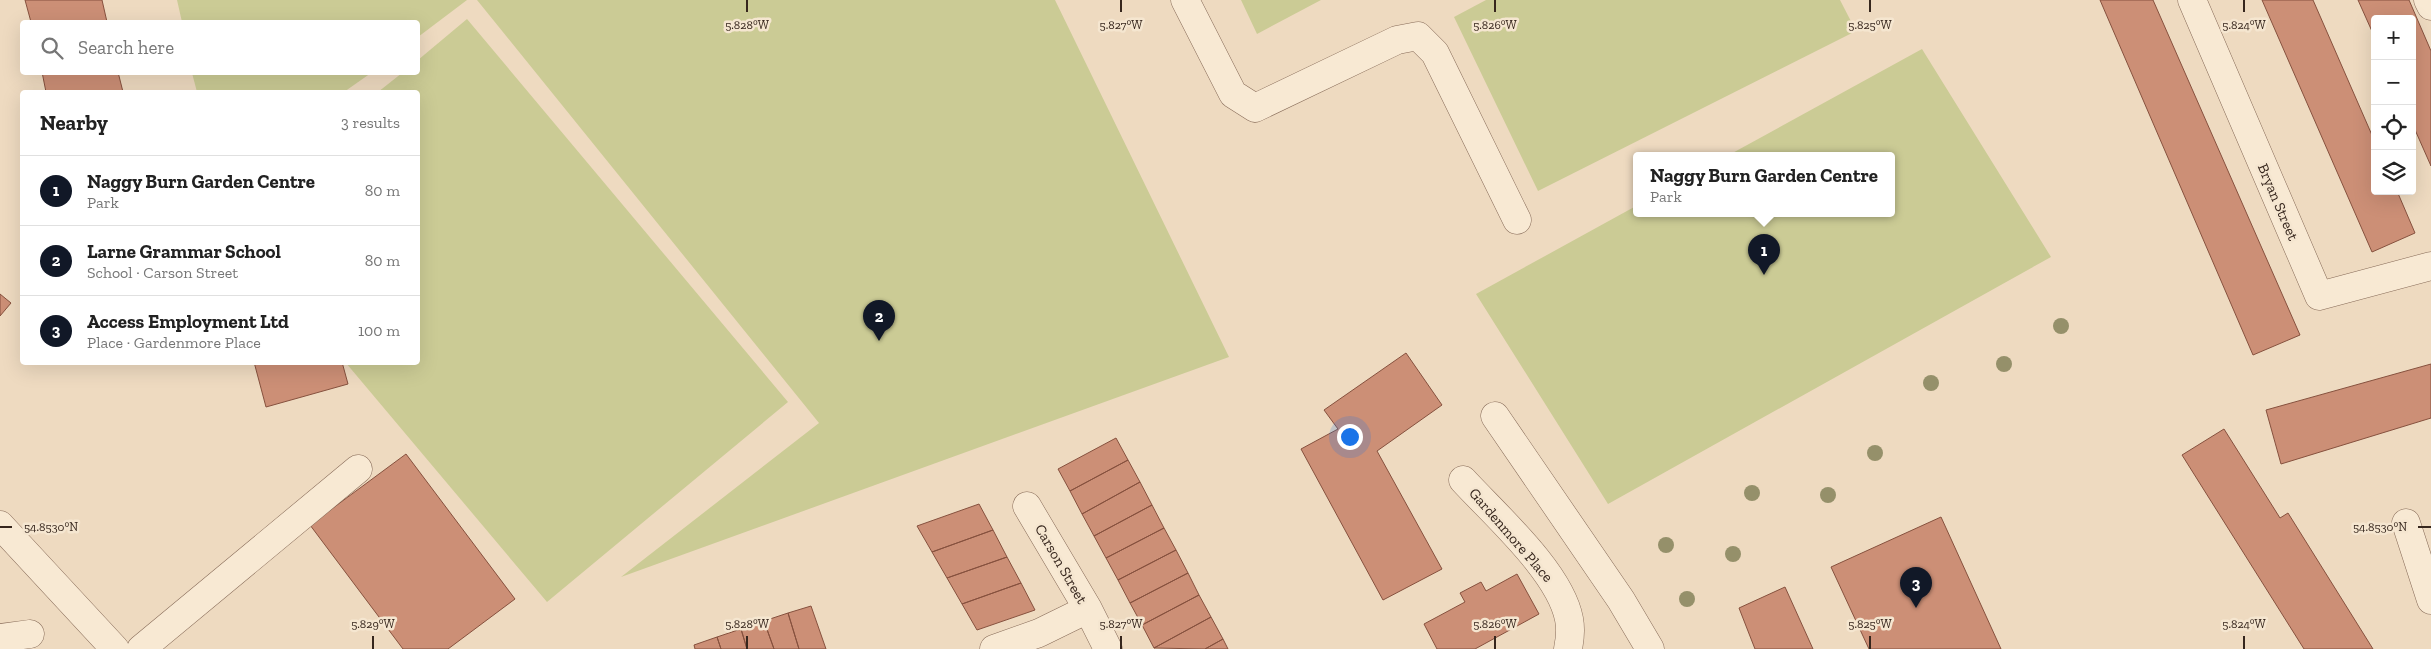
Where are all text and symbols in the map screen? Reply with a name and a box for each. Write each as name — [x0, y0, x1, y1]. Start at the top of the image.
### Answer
map controls — [2371, 15, 2416, 195]
button: + — [2371, 15, 2416, 60]
text: 5.828°W — [725, 18, 770, 32]
text: 5.827°W — [1100, 18, 1143, 32]
text: 5.826°W — [1473, 18, 1518, 32]
text: 5.825°W — [1848, 18, 1892, 32]
text: 5.824°W — [2222, 18, 2267, 32]
search box — [20, 20, 420, 75]
icon: search — [38, 34, 66, 62]
text: Search here — [78, 36, 174, 59]
button: − — [2371, 60, 2416, 105]
button: locate — [2371, 105, 2416, 150]
text: Nearby — [40, 110, 108, 135]
text: 3 results — [341, 113, 400, 132]
button: layers — [2371, 150, 2416, 195]
popup — [1633, 152, 1895, 217]
street label: Bryan Street — [2254, 161, 2302, 244]
text: Naggy Burn Garden Centre — [1650, 164, 1878, 187]
text: Naggy Burn Garden Centre — [87, 170, 315, 193]
text: 1 — [53, 181, 59, 200]
text: 80 m — [365, 181, 400, 200]
text: Park — [1650, 187, 1682, 206]
text: Park — [87, 193, 119, 212]
pin: 1 — [1748, 234, 1780, 275]
text: Larne Grammar School — [87, 240, 281, 263]
text: 2 — [52, 251, 60, 270]
text: 80 m — [365, 251, 400, 270]
text: School · Carson Street — [87, 263, 238, 282]
pin: 2 — [863, 300, 895, 341]
text: Access Employment Ltd — [87, 310, 289, 333]
text: 3 — [52, 321, 60, 340]
text: 100 m — [358, 321, 400, 340]
text: Place · Gardenmore Place — [87, 333, 261, 352]
your location — [1337, 424, 1363, 450]
street label: Gardenmore Place — [1465, 484, 1557, 586]
text: 54.8530°N — [24, 520, 78, 534]
text: 54.8530°N — [2353, 520, 2407, 534]
street label: Carson Street — [1031, 521, 1091, 607]
pin: 3 — [1900, 567, 1932, 608]
text: 5.829°W — [351, 617, 396, 631]
text: 5.828°W — [725, 617, 770, 631]
text: 5.827°W — [1100, 617, 1143, 631]
text: 5.826°W — [1473, 617, 1518, 631]
text: 5.825°W — [1848, 617, 1892, 631]
text: 5.824°W — [2222, 617, 2267, 631]

